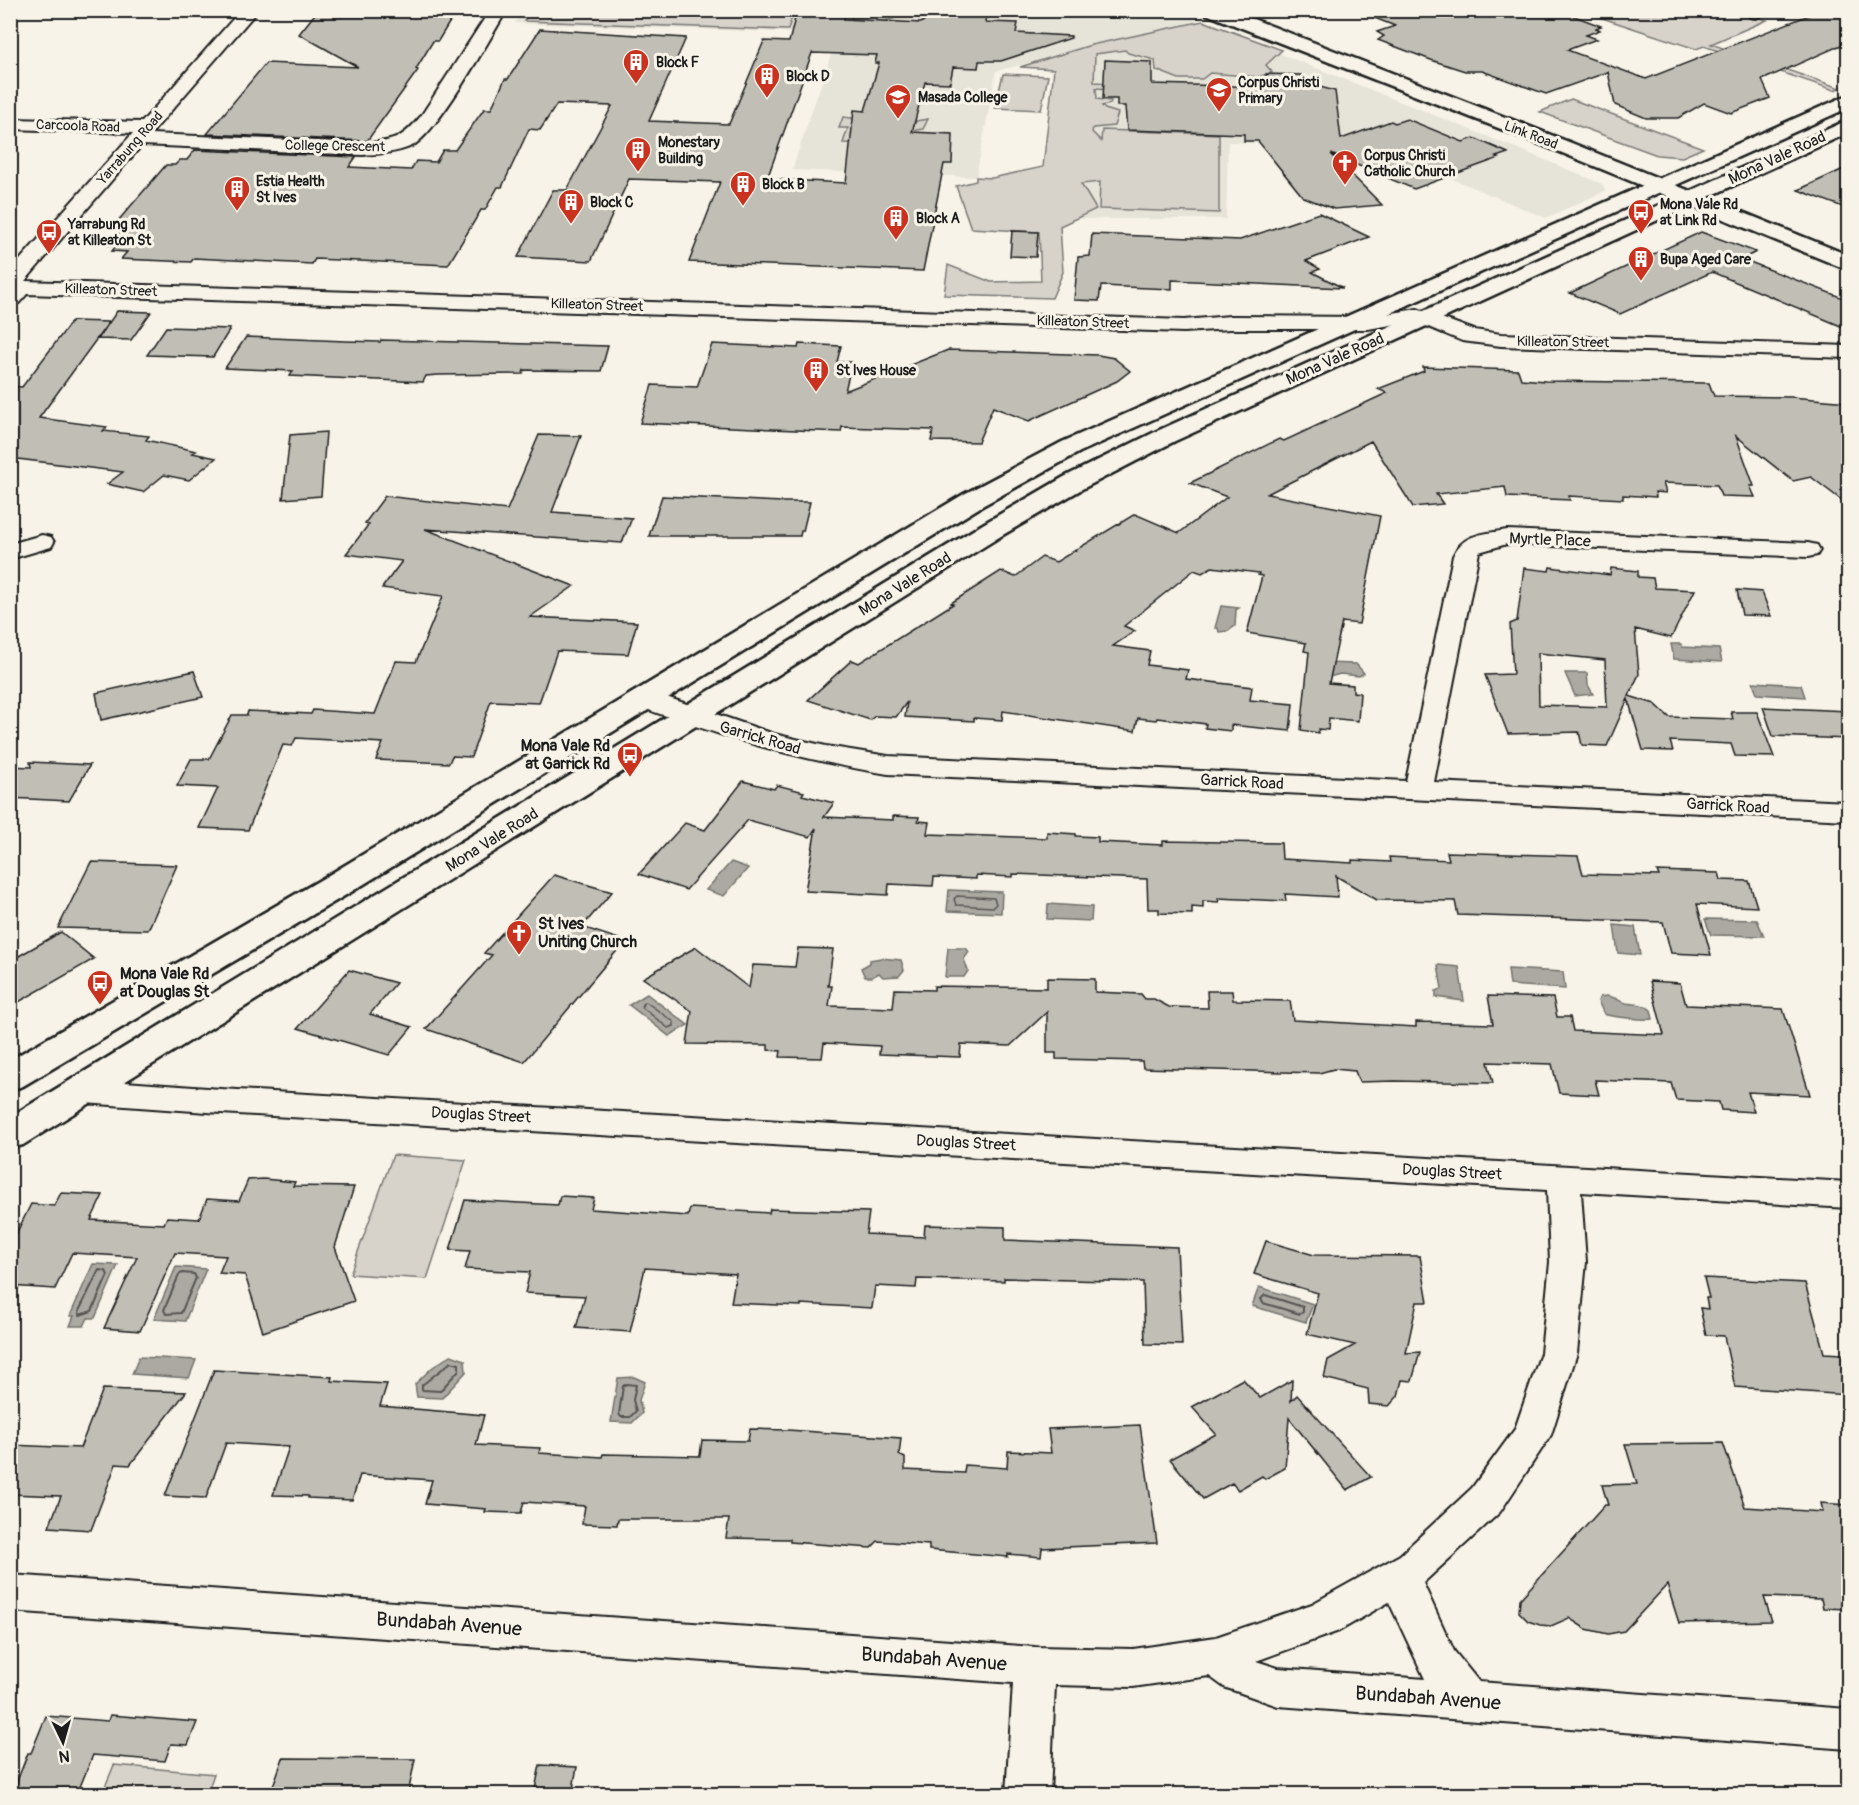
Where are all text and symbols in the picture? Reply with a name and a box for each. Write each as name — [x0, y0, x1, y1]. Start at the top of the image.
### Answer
building icon: Block F — [621, 47, 651, 85]
place label: Block F — [656, 54, 700, 71]
building icon: Block D — [752, 61, 782, 99]
place label: Block D — [786, 68, 830, 85]
place label: Corpus Christi Primary — [1238, 74, 1320, 107]
school or university icon: Corpus Christi Primary — [1204, 75, 1234, 113]
school or university icon: Masada College — [883, 82, 913, 120]
place label: Masada College — [918, 89, 1009, 106]
street label: Yarrabung Road — [93, 108, 167, 189]
street label: Carcoola Road — [36, 116, 120, 136]
street label: Link Road — [1502, 117, 1560, 153]
street label: Mona Vale Road — [1725, 127, 1829, 189]
place label: Monestary Building — [658, 134, 720, 167]
building icon: Monestary Building — [623, 135, 653, 173]
street label: College Crescent — [285, 137, 386, 155]
place label: Corpus Christi Catholic Church — [1364, 147, 1456, 180]
church icon: Corpus Christi Catholic Church — [1330, 148, 1360, 186]
building icon: Block B — [728, 169, 758, 207]
place label: Estia Health St Ives — [256, 173, 325, 206]
building icon: Estia Health St Ives — [222, 174, 252, 212]
place label: Block B — [762, 176, 805, 193]
building icon: Block C — [556, 187, 586, 225]
place label: Block C — [590, 194, 634, 211]
place label: Mona Vale Rd at Link Rd — [1660, 196, 1738, 229]
bus stop icon: Mona Vale Rd at Link Rd — [1626, 197, 1656, 235]
building icon: Block A — [881, 203, 911, 241]
place label: Block A — [916, 210, 960, 227]
place label: Yarrabung Rd at Killeaton St — [67, 216, 152, 249]
bus stop icon: Yarrabung Rd at Killeaton St — [34, 217, 64, 255]
building icon: Bupa Aged Care — [1626, 244, 1656, 282]
place label: Bupa Aged Care — [1660, 251, 1752, 268]
street label: Killeaton Street — [64, 280, 158, 300]
street label: Killeaton Street — [550, 295, 644, 315]
street label: Killeaton Street — [1036, 312, 1130, 332]
street label: Mona Vale Road — [1283, 328, 1387, 390]
street label: Killeaton Street — [1517, 333, 1610, 351]
building icon: St Ives House — [801, 355, 831, 393]
place label: St Ives House — [836, 362, 917, 379]
street label: Myrtle Place — [1509, 529, 1591, 551]
street label: Mona Vale Road — [855, 548, 955, 620]
street label: Garrick Road — [717, 717, 803, 759]
place label: Mona Vale Rd at Garrick Rd — [521, 736, 610, 774]
bus stop icon: Mona Vale Rd at Garrick Rd — [615, 740, 645, 778]
street label: Garrick Road — [1200, 770, 1284, 794]
street label: Garrick Road — [1686, 794, 1770, 818]
street label: Mona Vale Road — [442, 804, 542, 876]
place label: St Ives Uniting Church — [538, 914, 637, 952]
church icon: St Ives Uniting Church — [504, 918, 534, 956]
place label: Mona Vale Rd at Douglas St — [120, 964, 210, 1002]
bus stop icon: Mona Vale Rd at Douglas St — [85, 968, 115, 1006]
street label: Douglas Street — [431, 1102, 532, 1128]
street label: Douglas Street — [916, 1130, 1017, 1156]
street label: Douglas Street — [1402, 1159, 1503, 1185]
street label: Bundabah Avenue — [375, 1606, 523, 1642]
street label: Bundabah Avenue — [860, 1641, 1008, 1677]
street label: Bundabah Avenue — [1354, 1680, 1502, 1716]
north arrow — [33, 1712, 93, 1772]
text: N — [58, 1746, 70, 1766]

